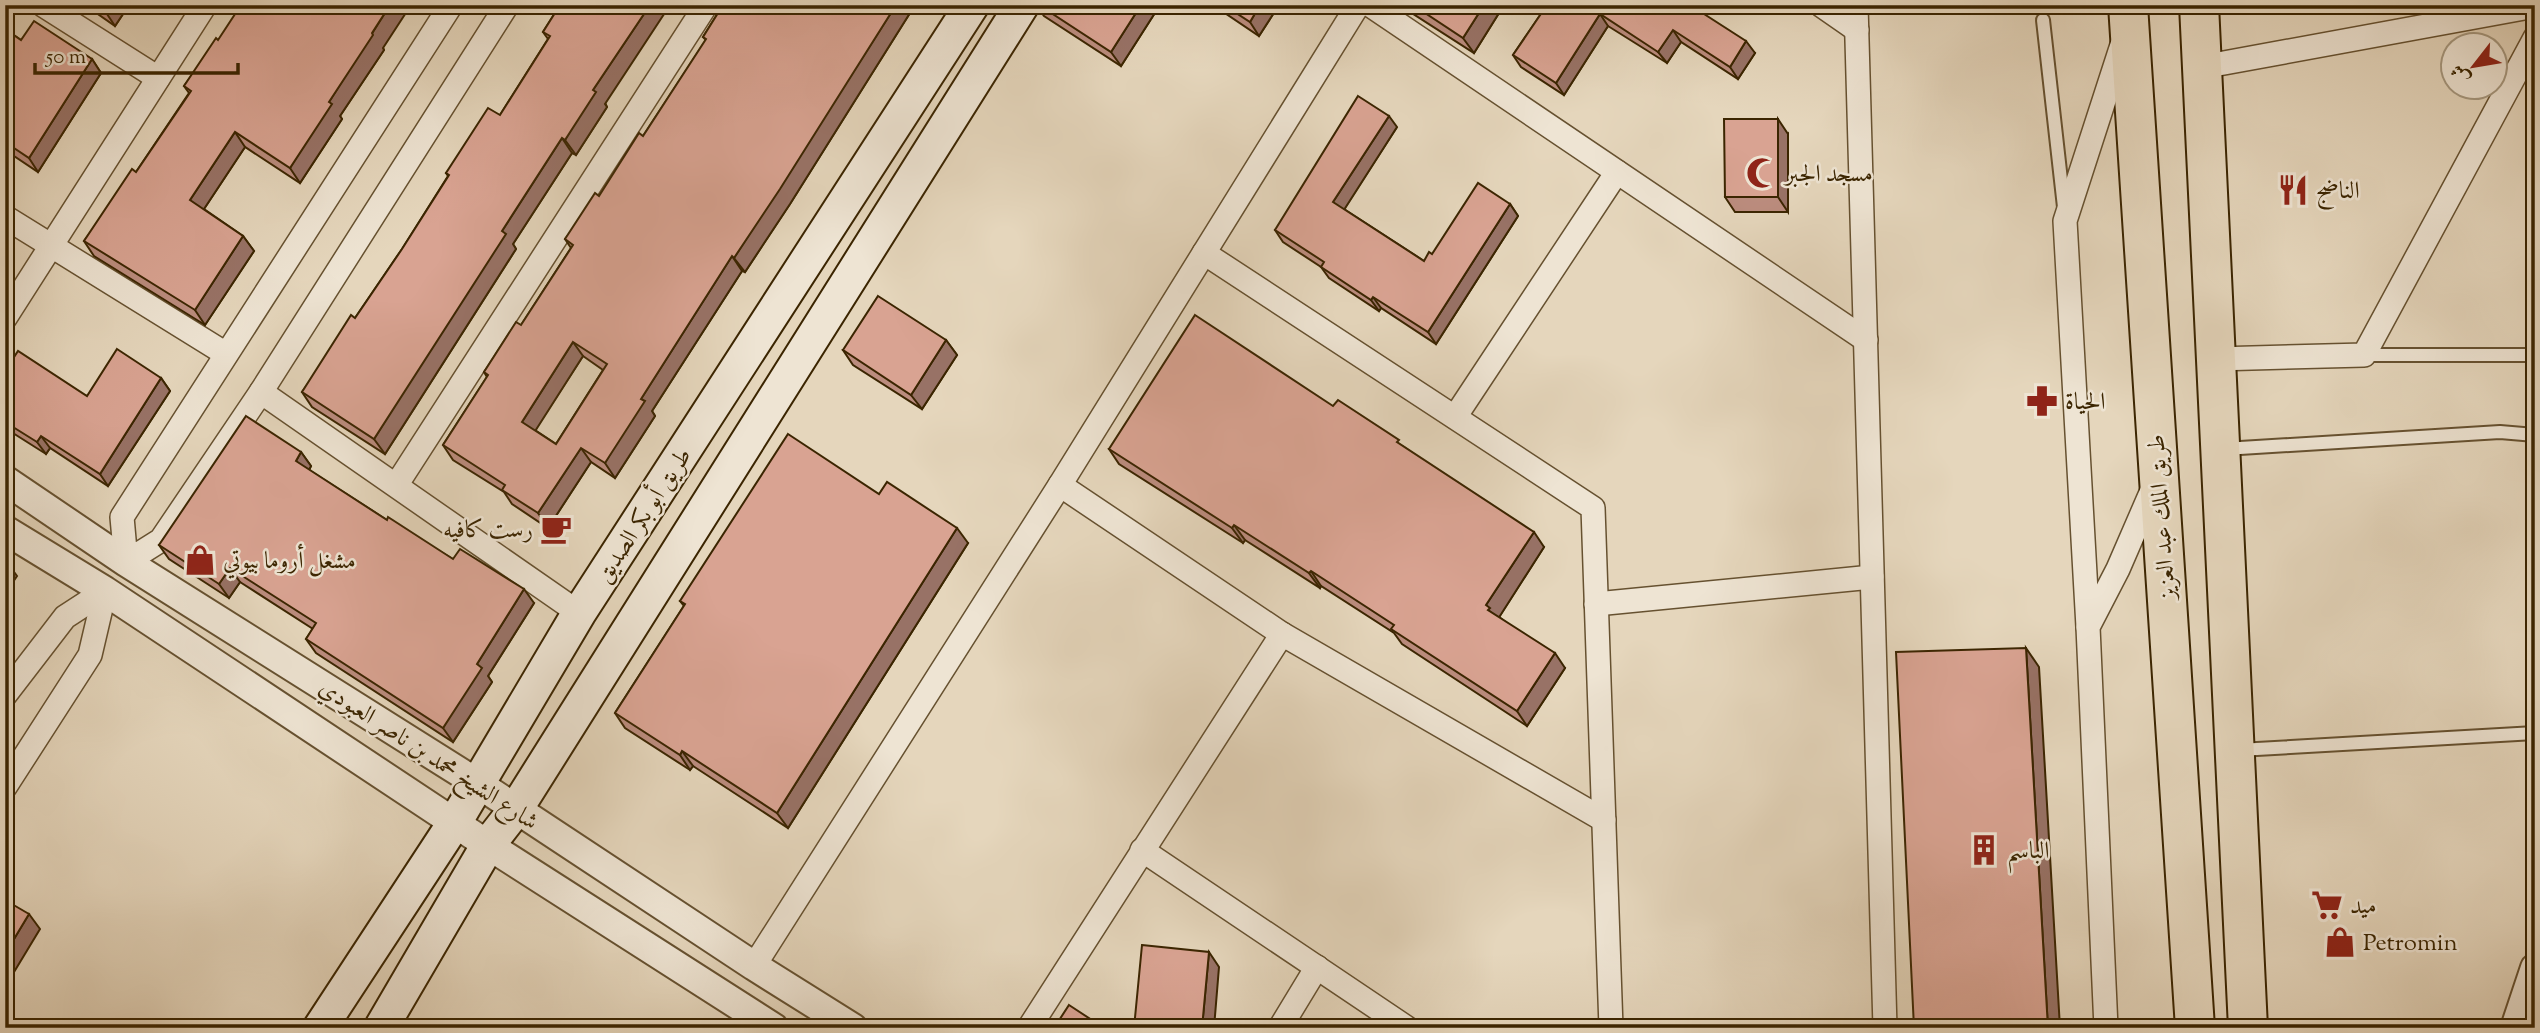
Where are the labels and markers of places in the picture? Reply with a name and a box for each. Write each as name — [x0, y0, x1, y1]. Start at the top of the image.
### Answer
mosque icon: مسجد الجبر — [1745, 156, 1779, 190]
place label: مسجد الجبر — [1782, 158, 1873, 192]
restaurant icon: الناضج — [2276, 173, 2310, 207]
place label: الناضج — [2316, 175, 2360, 210]
pharmacy icon: الحياة — [2025, 384, 2059, 418]
place label: الحياة — [2065, 386, 2106, 420]
cafe icon: رست كافيه — [539, 512, 573, 546]
place label: رست كافيه — [443, 514, 533, 548]
shop icon: مشغل أروما بيوتي — [183, 543, 217, 577]
place label: مشغل أروما بيوتي — [223, 543, 356, 579]
building icon: الباسم — [1967, 833, 2001, 867]
place label: الباسم — [2007, 835, 2050, 874]
supermarket icon: ميد — [2310, 888, 2344, 922]
place label: ميد — [2350, 890, 2377, 924]
shop icon: Petromin — [2323, 925, 2357, 959]
place label: Petromin — [2363, 927, 2458, 961]

